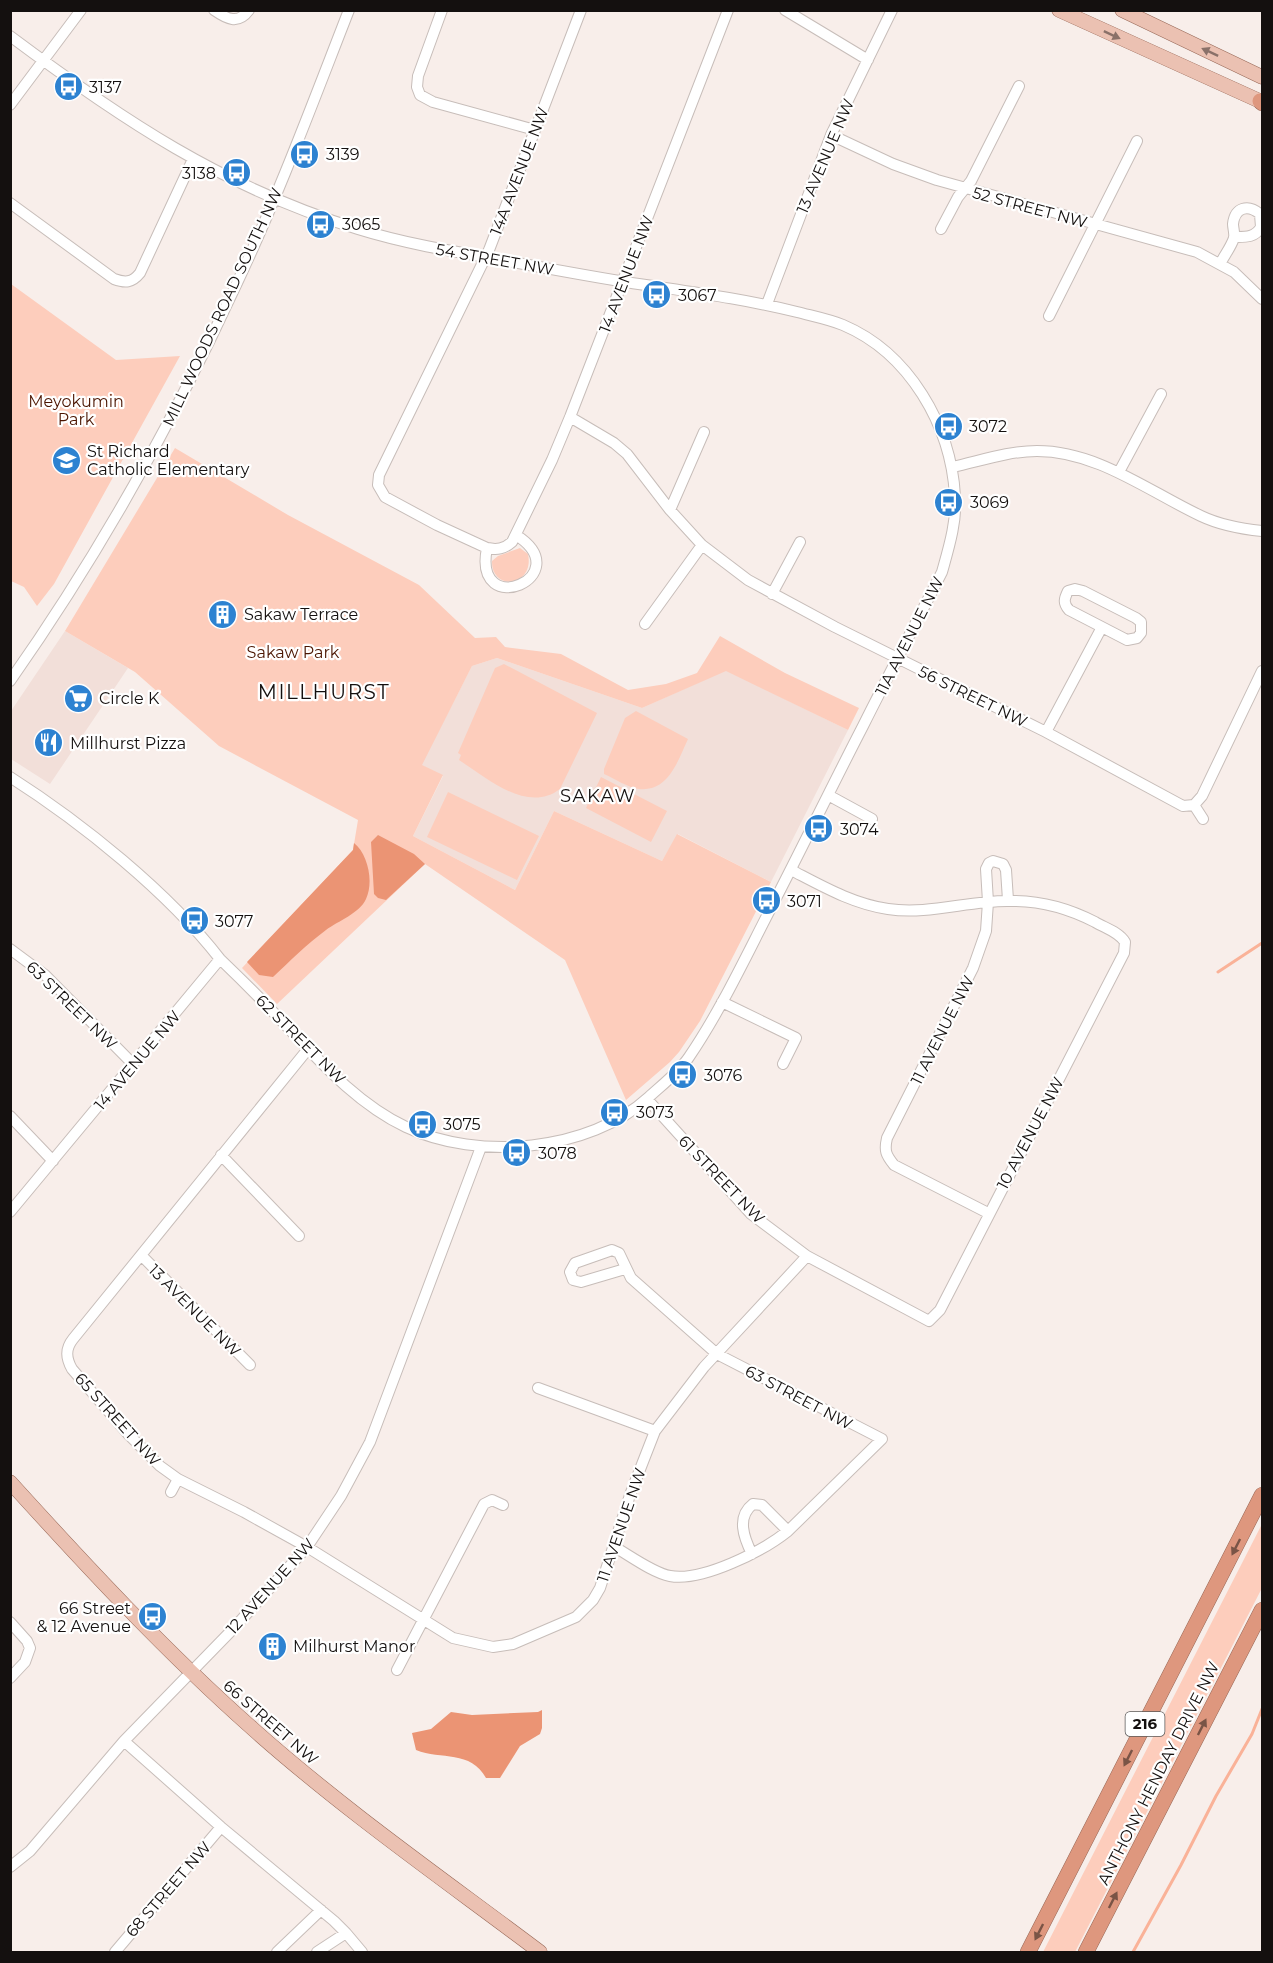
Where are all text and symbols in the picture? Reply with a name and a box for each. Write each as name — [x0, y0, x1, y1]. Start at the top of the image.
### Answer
one-way arrow — [1104, 30, 1122, 40]
one-way arrow — [1201, 48, 1218, 57]
bus stop icon: 3137 — [52, 71, 84, 103]
place label: 3137 — [89, 78, 122, 97]
street label: 13 AVENUE NW — [793, 96, 858, 216]
street label: 14A AVENUE NW — [486, 104, 553, 238]
bus stop icon: 3139 — [289, 138, 321, 170]
place label: 3139 — [326, 145, 360, 164]
bus stop icon: 3138 — [221, 157, 253, 189]
place label: 3138 — [182, 164, 216, 183]
street label: 52 STREET NW — [970, 183, 1090, 232]
street label: MILL WOODS ROAD SOUTH NW — [159, 185, 286, 430]
bus stop icon: 3065 — [305, 208, 337, 240]
street label: 14 AVENUE NW — [595, 213, 658, 336]
place label: 3065 — [342, 215, 380, 234]
street label: 54 STREET NW — [434, 240, 556, 279]
bus stop icon: 3067 — [641, 279, 673, 311]
place label: 3067 — [678, 286, 717, 305]
park label: Meyokumin Park — [28, 392, 124, 429]
bus stop icon: 3072 — [932, 410, 964, 442]
place label: 3072 — [969, 417, 1007, 436]
place label: St Richard Catholic Elementary — [87, 442, 250, 479]
school or university icon: St Richard Catholic Elementary — [50, 444, 82, 476]
bus stop icon: 3069 — [933, 486, 965, 518]
place label: 3069 — [970, 493, 1009, 512]
street label: 11A AVENUE NW — [871, 573, 948, 699]
building icon: Sakaw Terrace — [207, 598, 239, 630]
place label: Sakaw Terrace — [244, 605, 358, 624]
park label: Sakaw Park — [247, 643, 340, 662]
street label: 56 STREET NW — [915, 662, 1031, 731]
district label: MILLHURST — [258, 680, 390, 704]
supermarket icon: Circle K — [62, 682, 94, 714]
place label: Circle K — [99, 689, 160, 708]
restaurant icon: Millhurst Pizza — [33, 727, 65, 759]
place label: Millhurst Pizza — [70, 734, 186, 753]
district label: SAKAW — [560, 785, 636, 807]
bus stop icon: 3074 — [803, 813, 835, 845]
place label: 3074 — [840, 820, 879, 839]
bus stop icon: 3071 — [750, 885, 782, 917]
place label: 3071 — [787, 892, 822, 911]
bus stop icon: 3077 — [178, 905, 210, 937]
place label: 3077 — [215, 912, 253, 931]
street label: 63 STREET NW — [22, 957, 121, 1054]
street label: 11 AVENUE NW — [907, 973, 978, 1088]
street label: 62 STREET NW — [252, 991, 350, 1088]
street label: 14 AVENUE NW — [90, 1006, 185, 1114]
bus stop icon: 3076 — [667, 1059, 699, 1091]
place label: 3076 — [704, 1066, 743, 1085]
street label: 10 AVENUE NW — [993, 1074, 1068, 1193]
bus stop icon: 3073 — [599, 1096, 631, 1128]
place label: 3073 — [636, 1103, 674, 1122]
bus stop icon: 3075 — [406, 1108, 438, 1140]
place label: 3075 — [443, 1115, 481, 1134]
street label: 61 STREET NW — [675, 1131, 769, 1228]
bus stop icon: 3078 — [501, 1137, 533, 1169]
place label: 3078 — [538, 1144, 577, 1163]
street label: 13 AVENUE NW — [145, 1260, 245, 1361]
street label: 63 STREET NW — [742, 1361, 856, 1434]
street label: 65 STREET NW — [71, 1369, 165, 1470]
street label: 11 AVENUE NW — [593, 1465, 650, 1585]
street label: 12 AVENUE NW — [222, 1534, 319, 1638]
one-way arrow — [1231, 1539, 1241, 1556]
place label: 66 Street & 12 Avenue — [37, 1599, 131, 1636]
bus stop icon: 66 Street & 12 Avenue — [136, 1601, 168, 1633]
building icon: Milhurst Manor — [256, 1630, 288, 1662]
place label: Milhurst Manor — [293, 1637, 415, 1656]
street label: ANTHONY HENDAY DRIVE NW — [1094, 1658, 1223, 1888]
street label: 66 STREET NW — [219, 1676, 322, 1769]
road number: 216 — [1126, 1712, 1164, 1736]
one-way arrow — [1197, 1718, 1207, 1735]
one-way arrow — [1123, 1749, 1133, 1767]
street label: 68 STREET NW — [122, 1838, 215, 1941]
one-way arrow — [1108, 1892, 1118, 1909]
one-way arrow — [1034, 1923, 1043, 1940]

